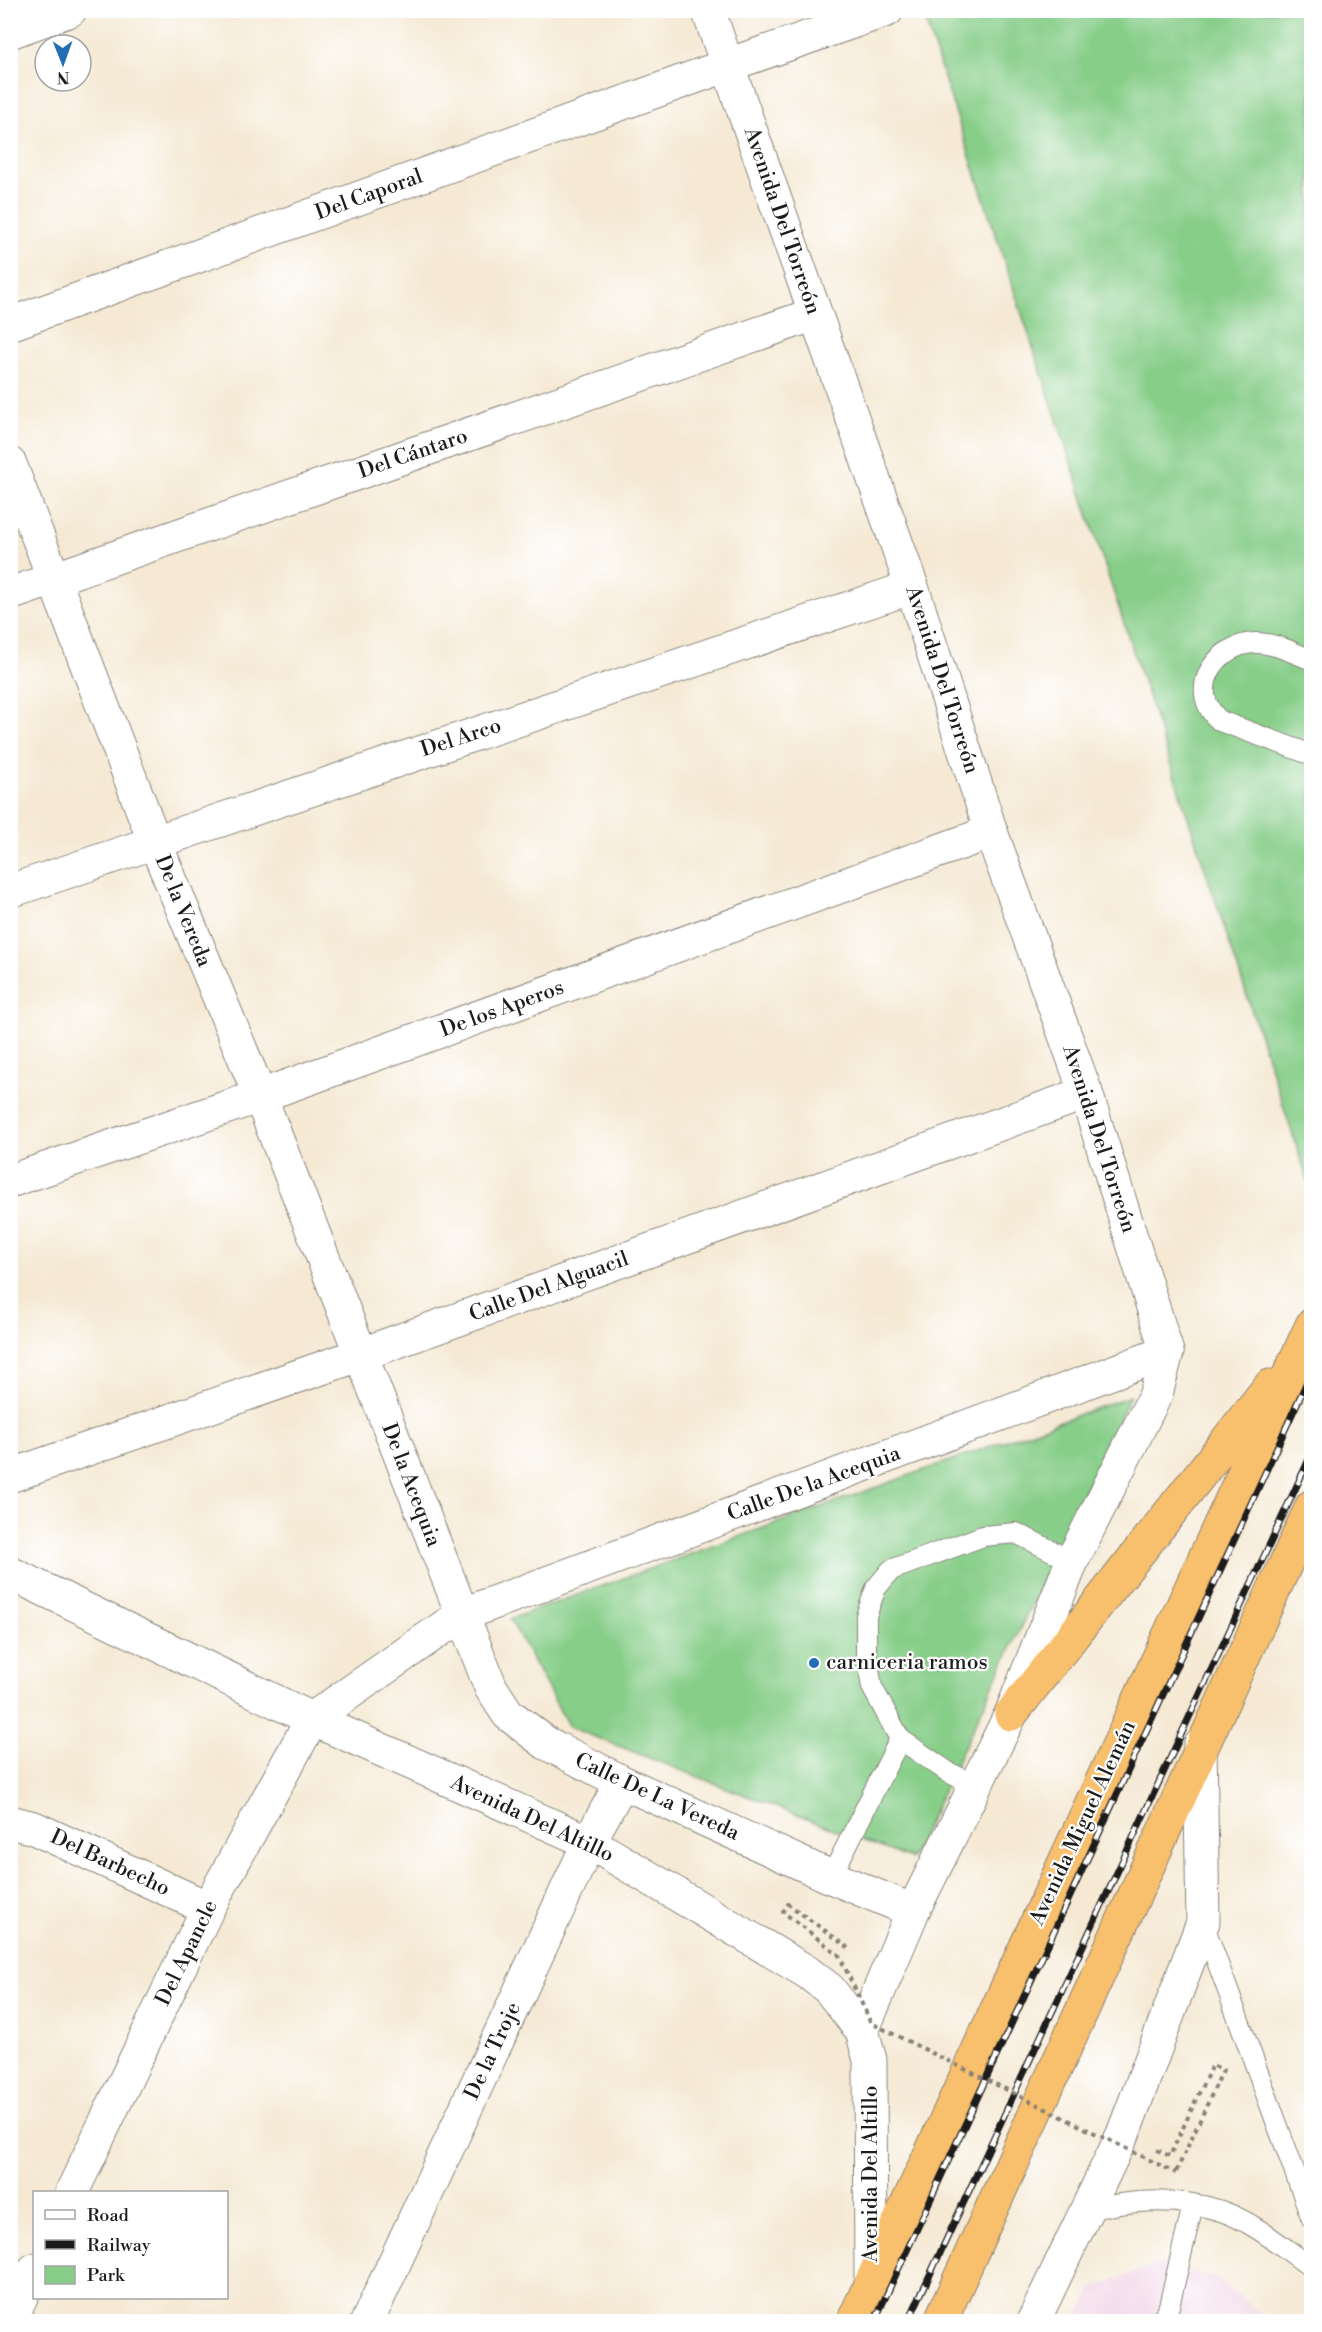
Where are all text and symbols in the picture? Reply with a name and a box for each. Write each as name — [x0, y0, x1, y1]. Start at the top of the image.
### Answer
north arrow — [33, 33, 93, 93]
text: N — [56, 67, 70, 87]
street label: Avenida Del Torreón — [737, 123, 826, 318]
street label: Del Caporal — [312, 164, 426, 226]
street label: Del Cántaro — [355, 423, 471, 485]
street label: Avenida Del Torreón — [899, 582, 985, 778]
street label: Del Arco — [417, 713, 505, 763]
street label: De la Vereda — [149, 851, 217, 971]
street label: De los Aperos — [437, 975, 567, 1043]
street label: Avenida Del Torreón — [1056, 1041, 1142, 1237]
street label: Calle Del Alguacil — [466, 1246, 632, 1328]
street label: De la Acequia — [376, 1420, 447, 1551]
street label: Calle De la Acequia — [724, 1440, 904, 1527]
place label: carniceria ramos — [826, 1650, 988, 1676]
marker: carniceria ramos — [807, 1656, 821, 1670]
street label: Avenida Miguel Alemán — [1024, 1716, 1142, 1930]
street label: Calle De La Vereda — [571, 1748, 744, 1847]
street label: Avenida Del Altillo — [445, 1769, 618, 1868]
street label: Del Barbecho — [46, 1824, 174, 1902]
street label: Del Apancle — [150, 1896, 224, 2010]
street label: De la Troje — [459, 1998, 527, 2104]
street label: Avenida Del Altillo — [858, 2085, 884, 2264]
legend — [33, 2191, 228, 2299]
text: Road — [87, 2204, 130, 2227]
text: Railway — [87, 2234, 151, 2257]
text: Park — [87, 2264, 126, 2287]

